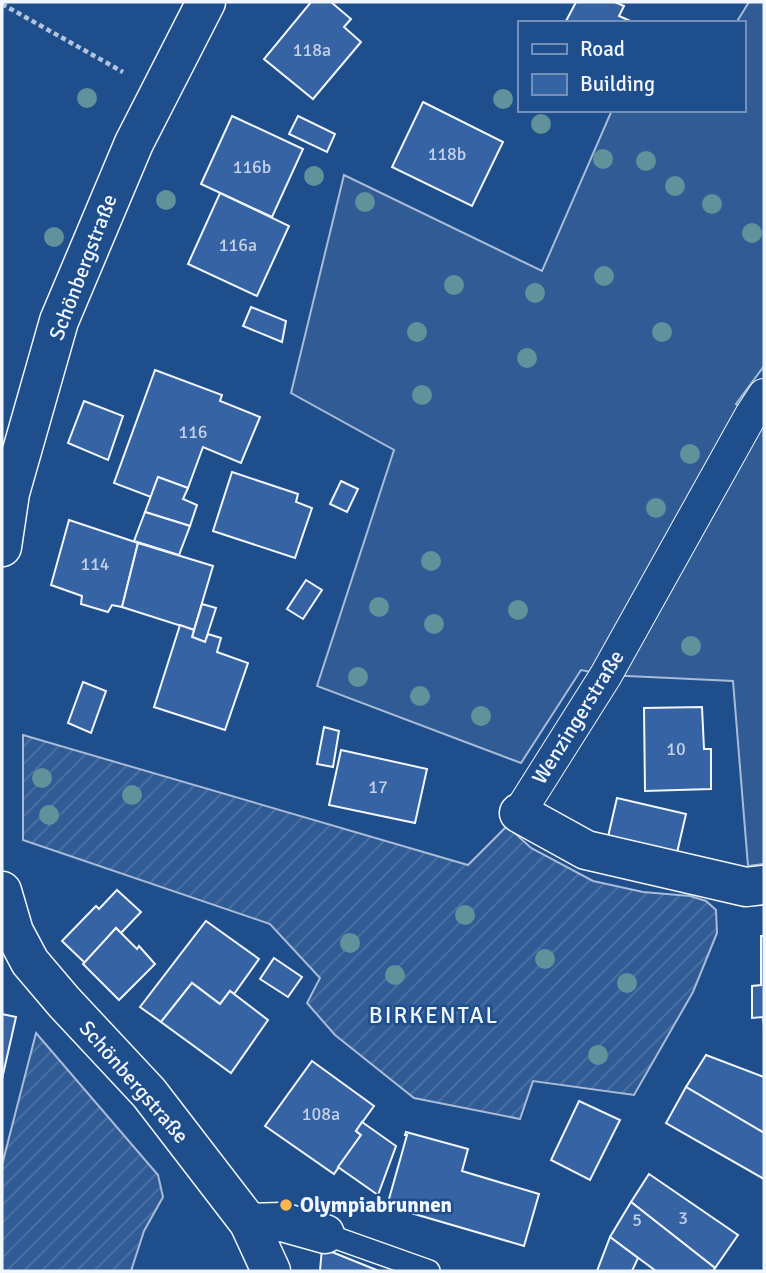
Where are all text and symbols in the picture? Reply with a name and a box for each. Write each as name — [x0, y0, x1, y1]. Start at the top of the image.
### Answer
legend — [518, 21, 745, 112]
text: Road — [580, 36, 625, 62]
house number: 118a — [293, 39, 331, 61]
text: Building — [580, 71, 655, 97]
house number: 118b — [428, 143, 466, 165]
house number: 116b — [233, 156, 271, 178]
street label: Schönbergstraße — [43, 190, 123, 344]
house number: 116a — [219, 234, 257, 256]
house number: 116 — [178, 421, 208, 443]
house number: 114 — [80, 553, 110, 575]
street label: Wenzingerstraße — [526, 645, 630, 789]
house number: 10 — [666, 738, 686, 760]
house number: 17 — [368, 776, 388, 798]
district label: BIRKENTAL — [369, 1001, 499, 1030]
street label: Schönbergstraße — [74, 1015, 194, 1149]
house number: 108a — [302, 1103, 340, 1125]
place label: Olympiabrunnen — [300, 1192, 452, 1218]
marker: Olympiabrunnen — [278, 1197, 294, 1213]
house number: 3 — [678, 1207, 688, 1229]
house number: 5 — [632, 1209, 642, 1231]

